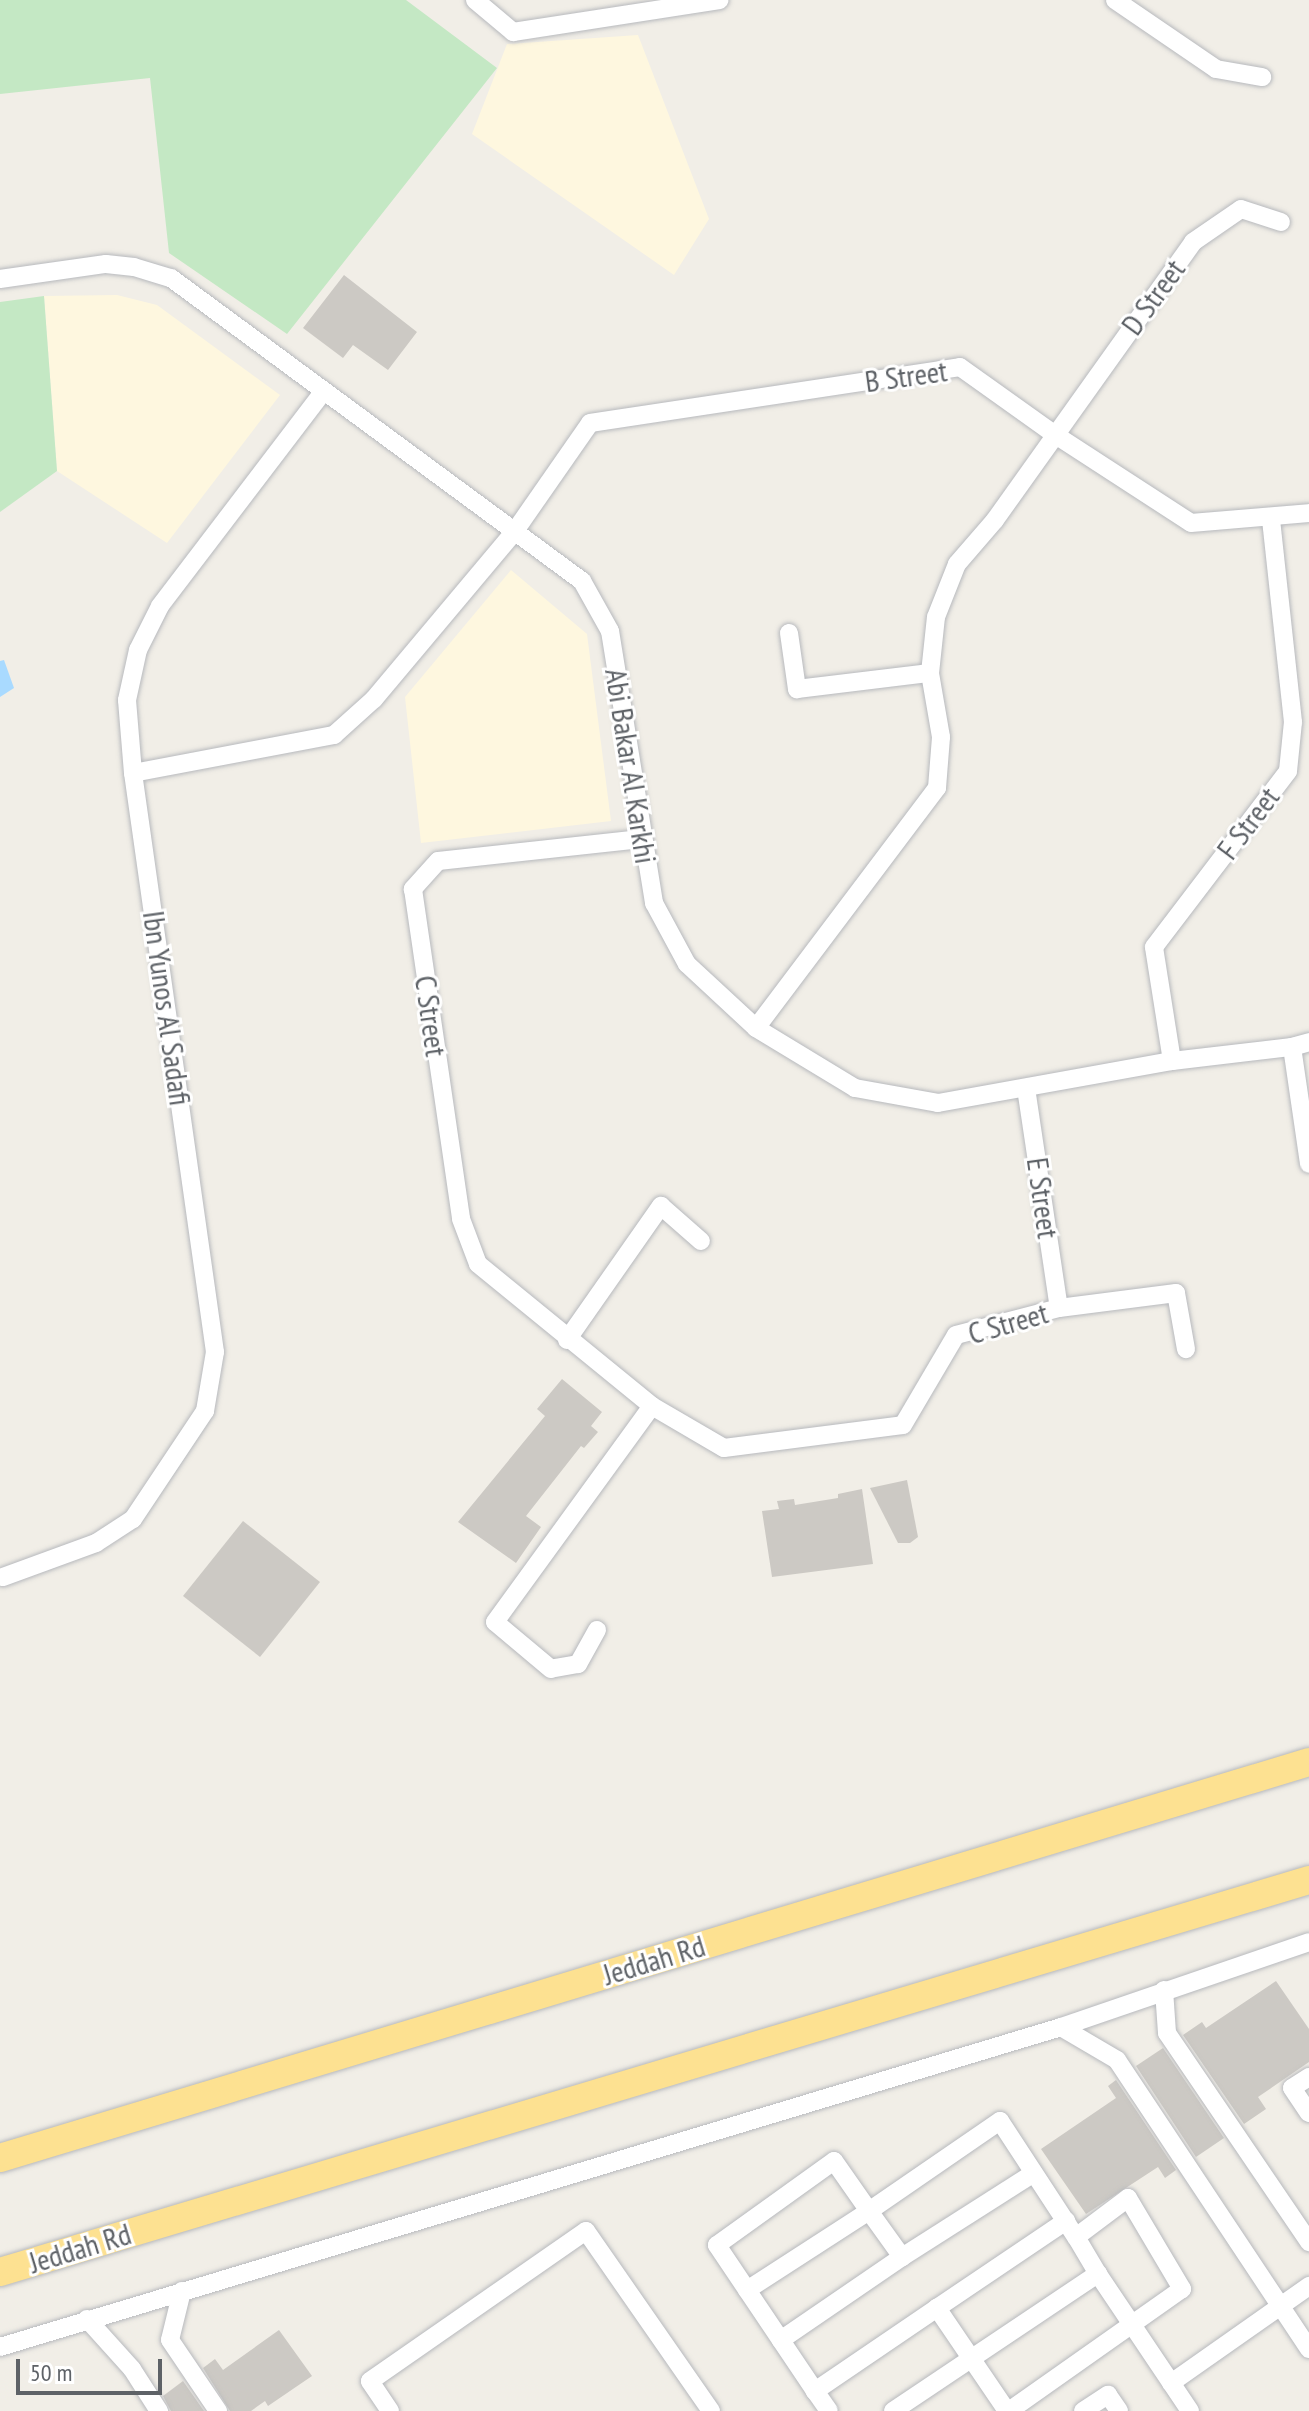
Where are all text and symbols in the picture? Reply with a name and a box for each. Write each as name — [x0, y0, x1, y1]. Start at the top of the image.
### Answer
street label: D Street — [1114, 252, 1192, 342]
street label: B Street — [863, 352, 949, 400]
street label: Abi Bakar Al Karkhi — [598, 666, 664, 866]
street label: F Street — [1209, 780, 1287, 866]
street label: Ibn Yunos Al Sadafi — [135, 908, 199, 1108]
street label: C Street — [407, 973, 455, 1059]
street label: E Street — [1020, 1155, 1066, 1241]
street label: C Street — [964, 1294, 1052, 1352]
street label: Jeddah Rd — [599, 1928, 709, 1992]
street label: Jeddah Rd — [25, 2216, 135, 2280]
scale bar — [20, 2343, 166, 2393]
text: 50 m — [30, 2357, 72, 2388]

